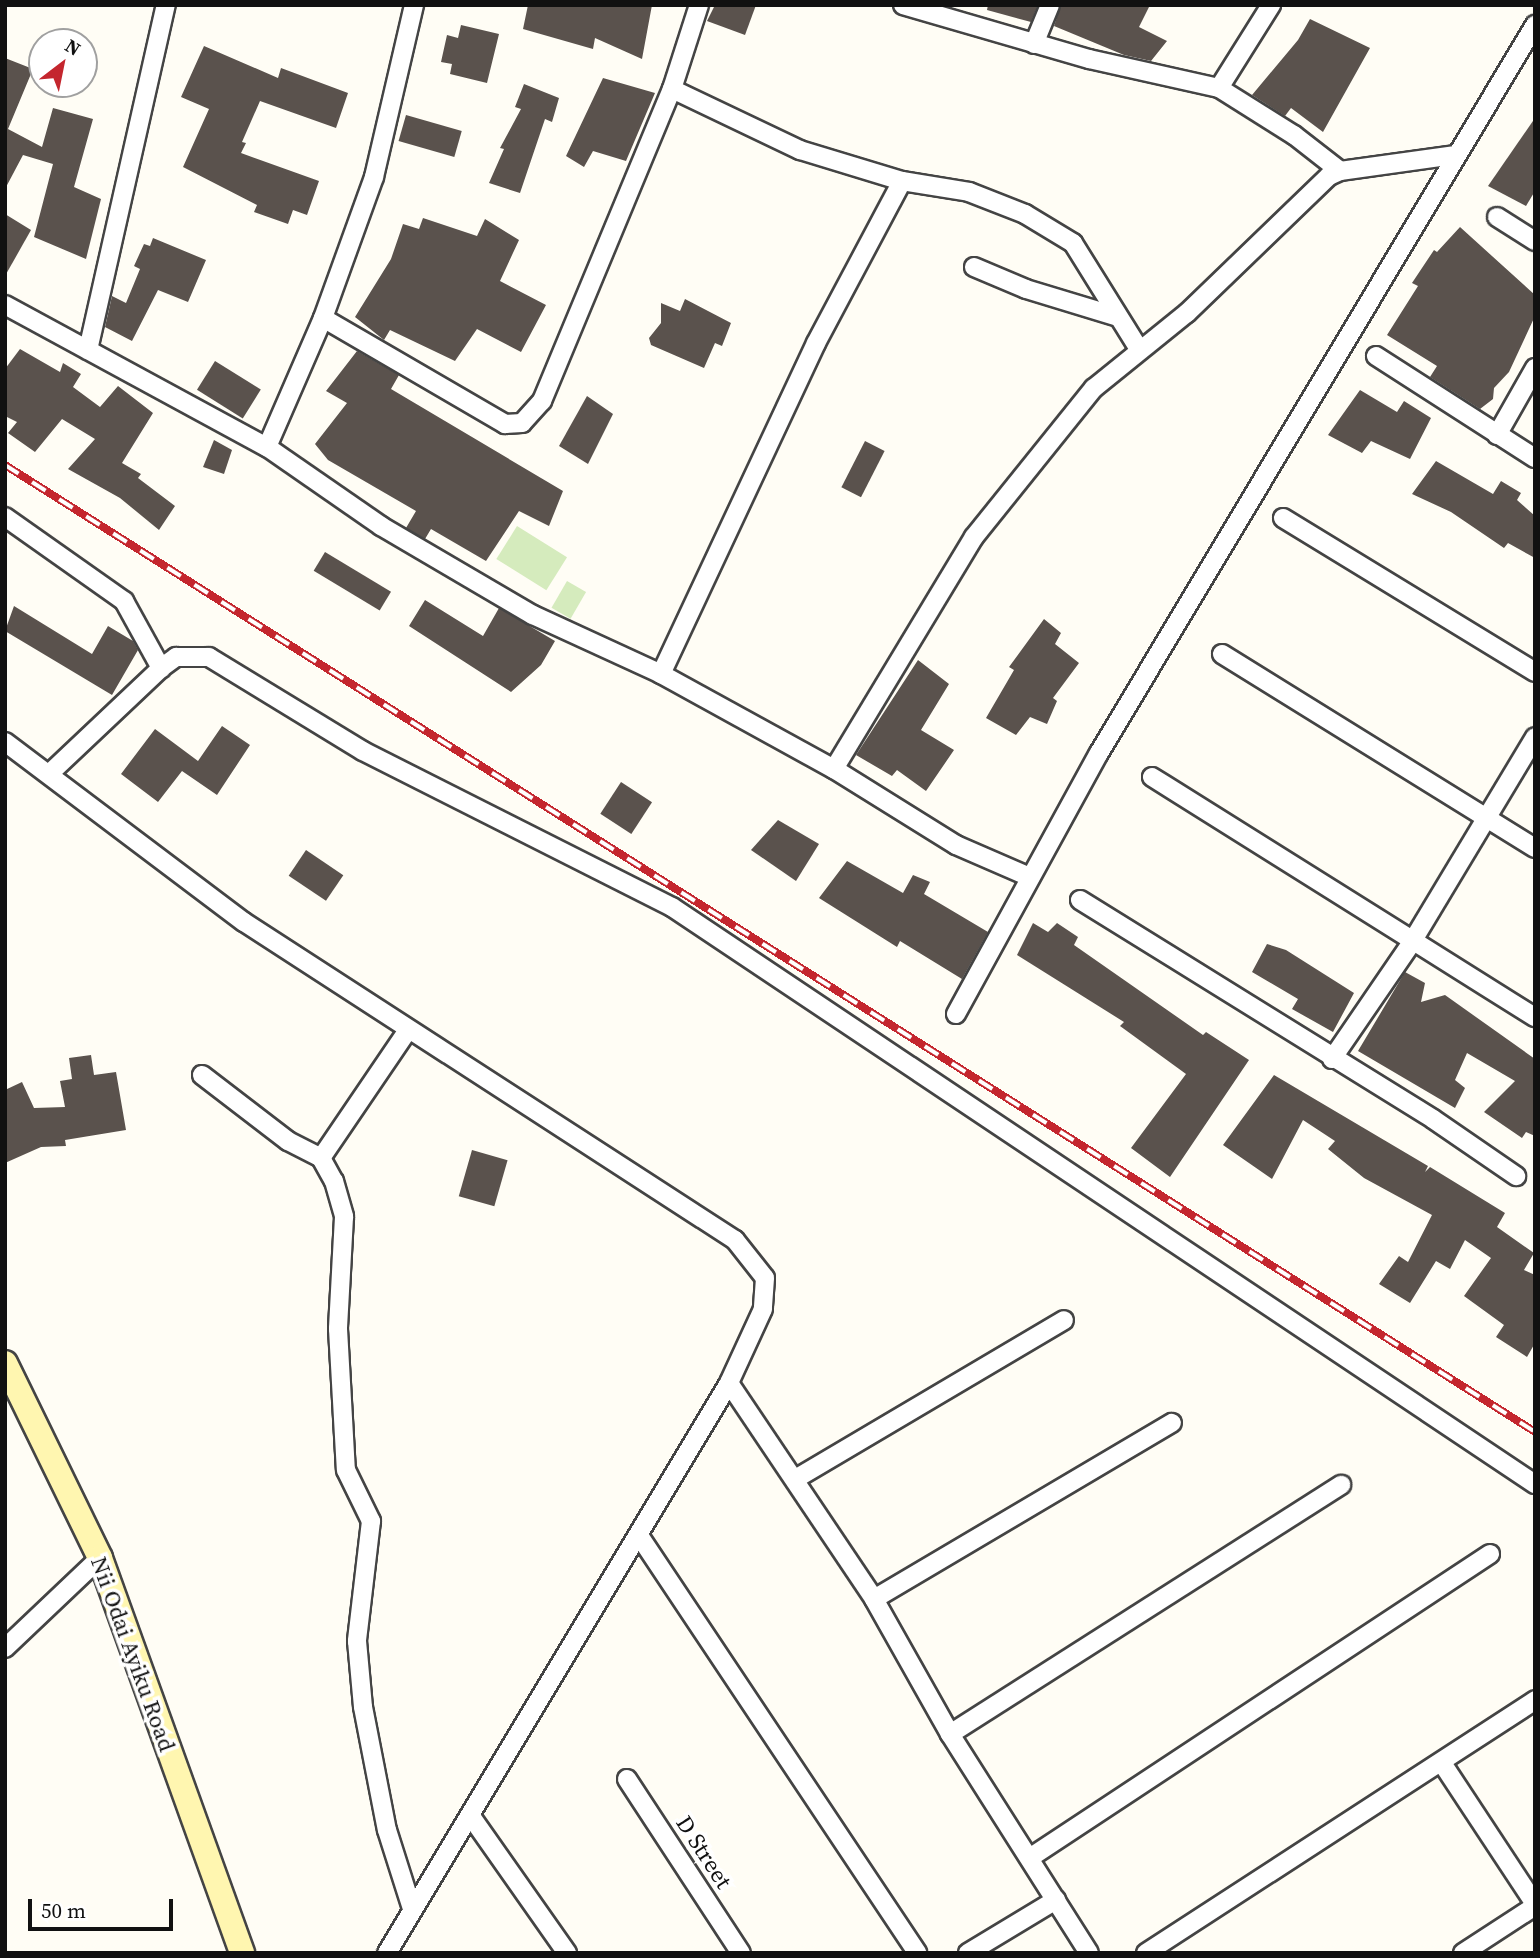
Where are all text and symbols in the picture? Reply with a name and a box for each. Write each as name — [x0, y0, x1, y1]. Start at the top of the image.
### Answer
north arrow — [28, 28, 98, 98]
text: N — [60, 32, 86, 62]
street label: Nii Odai Ayiku Road — [85, 1553, 181, 1755]
street label: D Street — [670, 1810, 738, 1894]
scale bar — [32, 1884, 177, 1928]
text: 50 m — [41, 1896, 86, 1925]

